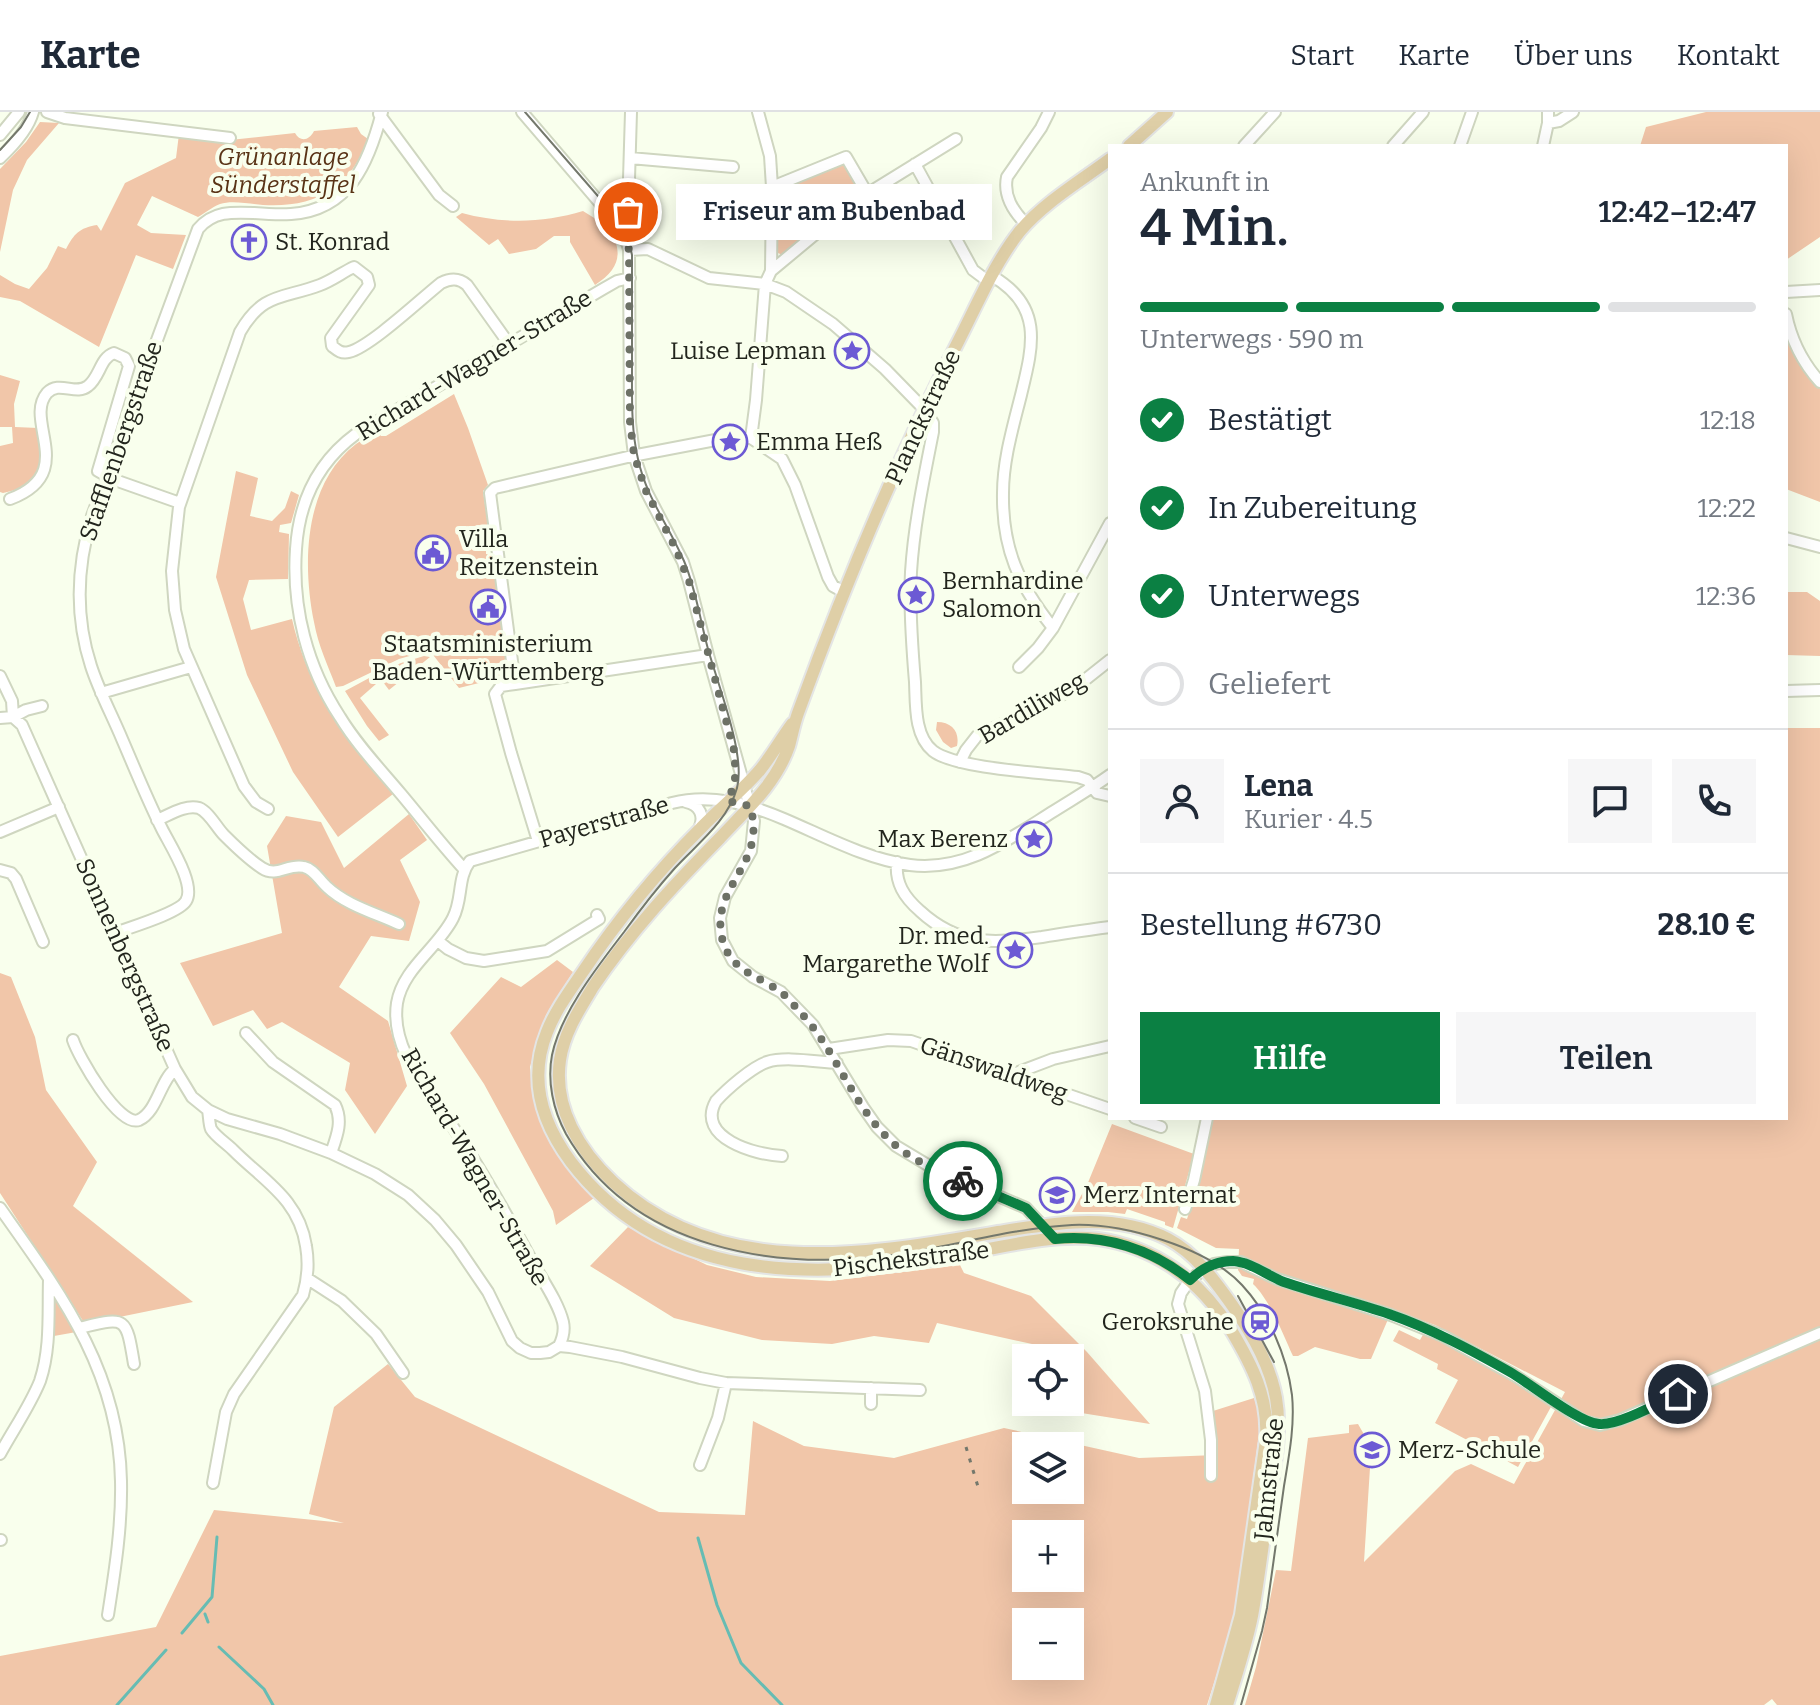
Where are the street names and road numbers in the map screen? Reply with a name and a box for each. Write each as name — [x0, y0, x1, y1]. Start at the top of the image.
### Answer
street label: Richard-Wagner-Straße — [351, 284, 597, 446]
street label: Stafflenbergstraße — [74, 337, 168, 545]
street label: Planckstraße — [880, 345, 966, 489]
street label: Bardiliweg — [974, 666, 1090, 750]
street label: Payerstraße — [536, 790, 672, 854]
street label: Sonnenbergstraße — [70, 854, 180, 1056]
street label: Gänswaldweg — [916, 1031, 1072, 1107]
street label: Richard-Wagner-Straße — [396, 1043, 554, 1291]
street label: Pischekstraße — [831, 1236, 991, 1282]
street label: Jahnstraße — [1249, 1417, 1289, 1542]

